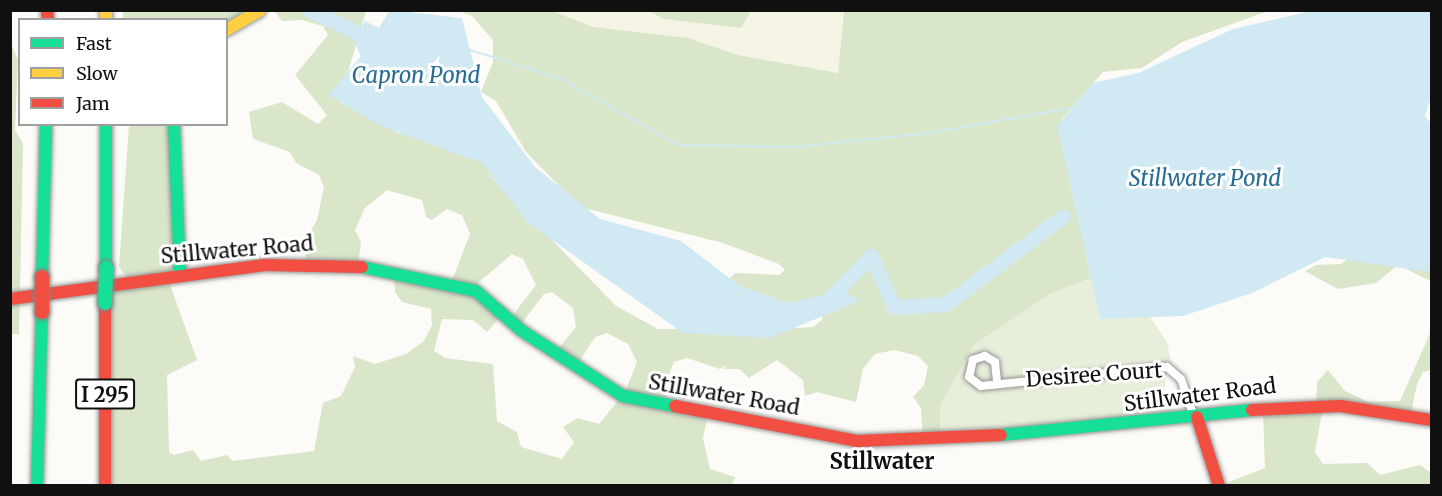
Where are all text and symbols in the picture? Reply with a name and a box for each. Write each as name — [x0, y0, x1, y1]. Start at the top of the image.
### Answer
legend — [18, 18, 228, 126]
text: Fast — [76, 32, 112, 55]
text: Slow — [76, 62, 118, 85]
water label: Capron Pond — [352, 63, 480, 89]
text: Jam — [76, 92, 110, 115]
water label: Stillwater Pond — [1129, 166, 1281, 192]
street label: Stillwater Road — [160, 231, 314, 269]
street label: Desiree Court — [1025, 358, 1163, 392]
street label: Stillwater Road — [646, 369, 802, 421]
street label: Stillwater Road — [1122, 373, 1278, 417]
road number: I 295 — [75, 377, 135, 411]
district label: Stillwater — [830, 449, 934, 475]

